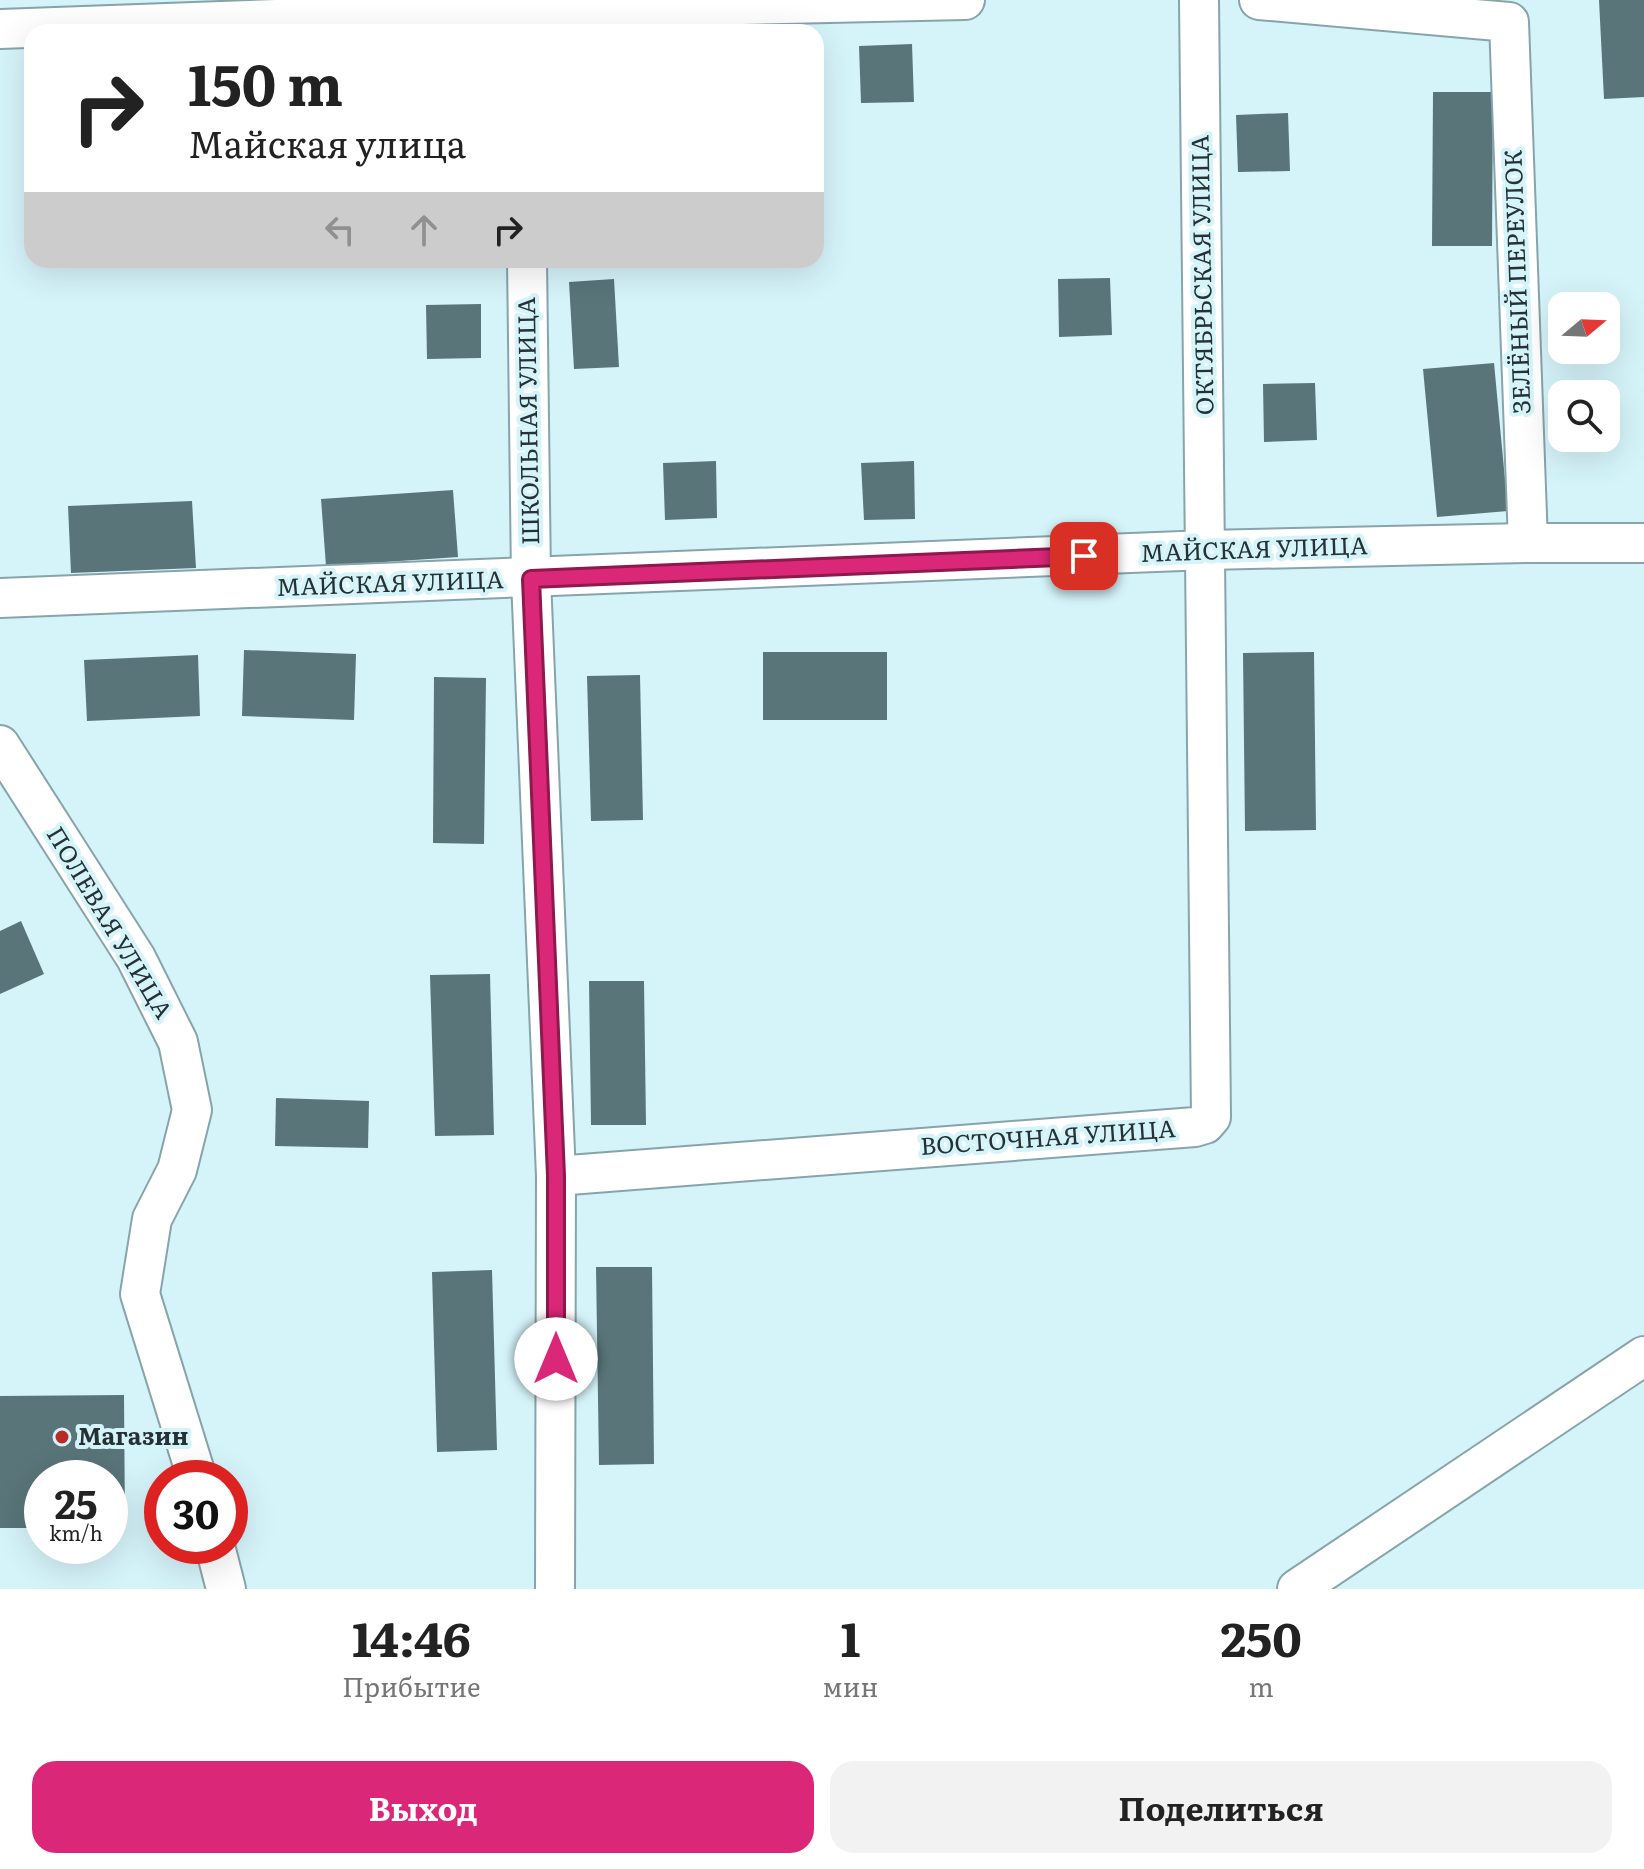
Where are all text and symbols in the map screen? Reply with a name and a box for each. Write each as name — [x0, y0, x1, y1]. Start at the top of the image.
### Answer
text: 150 m — [188, 40, 343, 123]
icon: right — [56, 56, 160, 160]
text: Майская улица — [188, 116, 466, 169]
street label: ОКТЯБРЬСКАЯ УЛИЦА — [1181, 134, 1220, 416]
street label: ЗЕЛЁНЫЙ ПЕРЕУЛОК — [1493, 149, 1538, 415]
icon: left — [318, 208, 362, 252]
icon: ahead — [402, 208, 446, 252]
icon: right — [486, 208, 530, 252]
north arrow — [1548, 292, 1620, 364]
map controls — [1548, 292, 1620, 452]
street label: ШКОЛЬНАЯ УЛИЦА — [507, 296, 546, 545]
button: search — [1548, 380, 1620, 452]
pin — [1050, 522, 1118, 590]
street label: МАЙСКАЯ УЛИЦА — [1140, 526, 1368, 569]
icon: arrive — [1062, 534, 1106, 578]
street label: МАЙСКАЯ УЛИЦА — [276, 560, 504, 603]
street label: ПОЛЕВАЯ УЛИЦА — [40, 819, 183, 1025]
street label: ВОСТОЧНАЯ УЛИЦА — [919, 1109, 1177, 1162]
position arrow — [514, 1317, 598, 1401]
place label: Магазин — [78, 1417, 189, 1452]
marker: Магазин — [53, 1428, 71, 1446]
speed limit sign: 30 — [144, 1460, 248, 1564]
text: 25 — [54, 1472, 98, 1531]
text: km/h — [49, 1517, 103, 1547]
text: 14:46 — [352, 1601, 471, 1672]
text: 1 — [841, 1601, 860, 1672]
text: 250 — [1220, 1601, 1302, 1672]
text: Прибытие — [342, 1666, 481, 1705]
text: мин — [823, 1666, 878, 1705]
text: m — [1248, 1666, 1274, 1705]
button: Выход — [32, 1761, 814, 1853]
button: Поделиться — [830, 1761, 1612, 1853]

